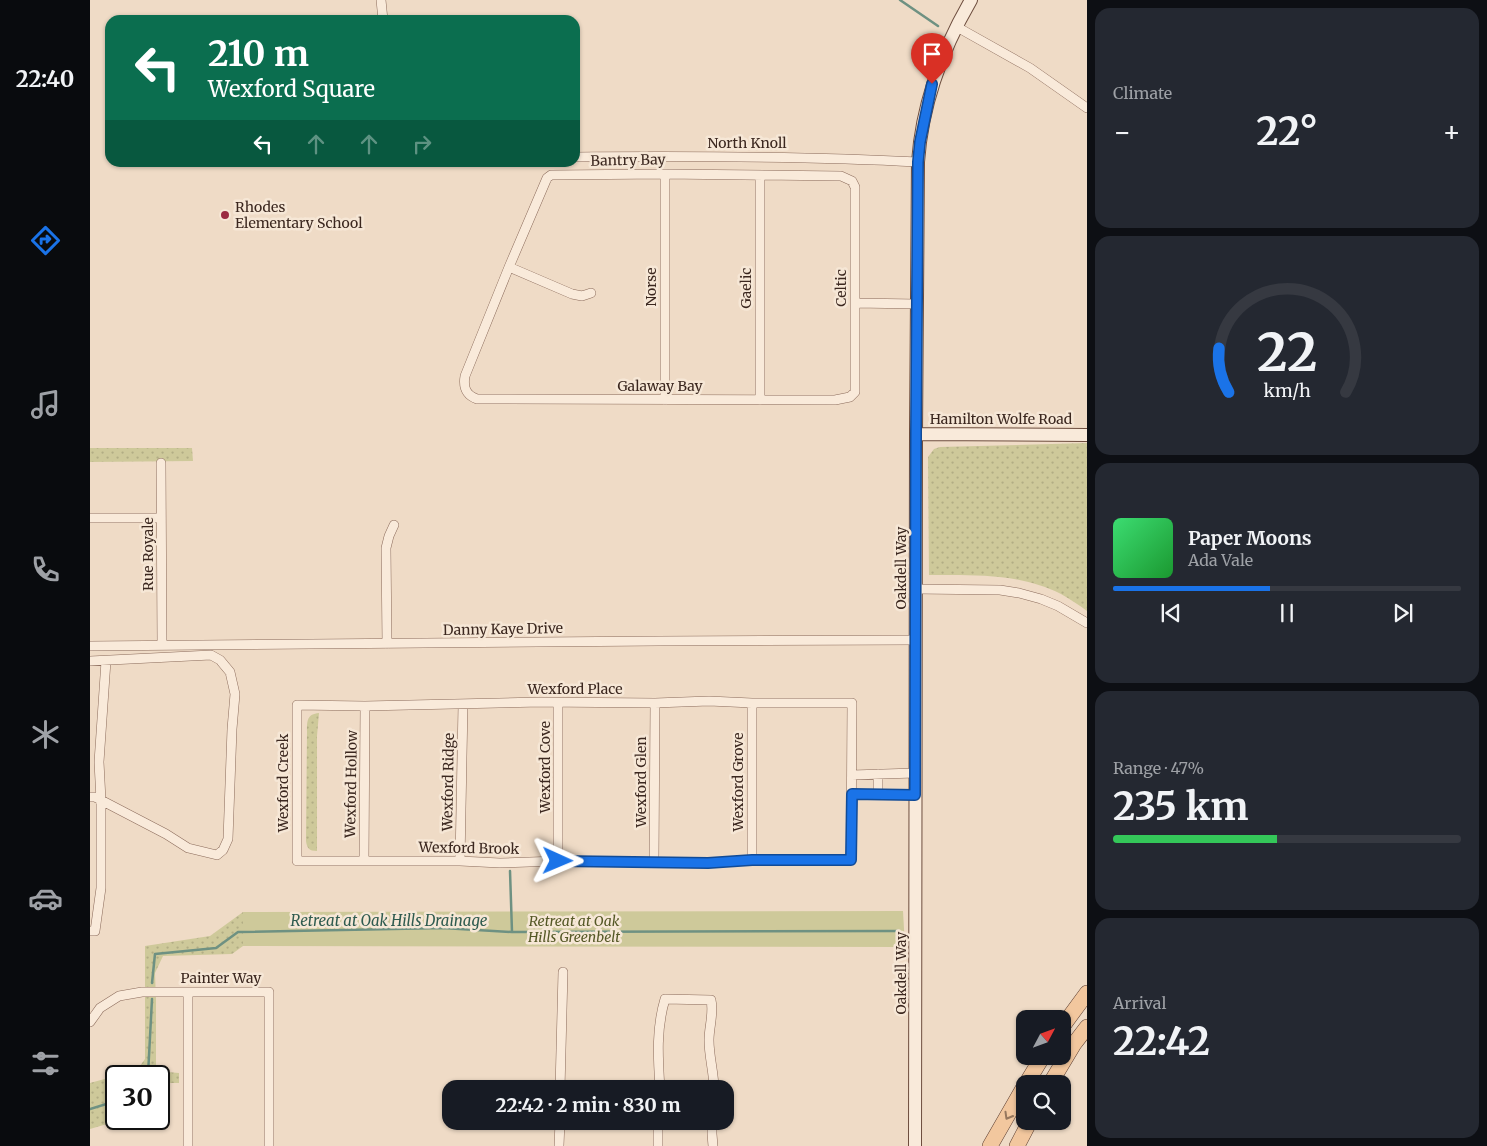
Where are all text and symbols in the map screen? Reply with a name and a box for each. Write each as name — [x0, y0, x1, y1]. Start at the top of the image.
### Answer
text: 210 m — [208, 32, 309, 76]
pin — [911, 33, 953, 84]
icon: left — [125, 35, 190, 100]
icon: arrive — [918, 40, 946, 68]
text: 22:40 — [16, 65, 74, 93]
text: Wexford Square — [208, 75, 375, 103]
text: Climate — [1113, 83, 1172, 103]
text: 22° — [1256, 108, 1318, 155]
text: − — [1113, 114, 1132, 150]
text: + — [1442, 114, 1461, 150]
icon: left — [249, 130, 277, 158]
icon: ahead — [302, 130, 330, 158]
icon: ahead — [355, 130, 383, 158]
icon: right — [408, 130, 436, 158]
street label: North Knoll — [707, 134, 787, 152]
street label: Bantry Bay — [590, 150, 666, 170]
place label: Rhodes Elementary School — [235, 198, 363, 232]
marker: Rhodes Elementary School — [219, 209, 231, 221]
icon: directions — [28, 223, 63, 258]
street label: Norse — [642, 267, 660, 307]
street label: Gaelic — [737, 268, 755, 308]
street label: Celtic — [832, 269, 850, 307]
text: 22 — [1257, 320, 1317, 385]
street label: Galaway Bay — [617, 377, 703, 395]
text: km/h — [1263, 379, 1311, 402]
icon: music — [28, 387, 63, 422]
street label: Hamilton Wolfe Road — [930, 410, 1073, 428]
street label: Rue Royale — [139, 517, 157, 591]
street label: Oakdell Way — [892, 526, 910, 609]
text: Paper Moons — [1188, 526, 1312, 550]
text: Ada Vale — [1188, 550, 1253, 570]
icon: phone — [28, 552, 63, 587]
icon: previous — [1157, 599, 1185, 627]
icon: pause — [1273, 599, 1301, 627]
icon: next — [1389, 599, 1417, 627]
street label: Danny Kaye Drive — [443, 619, 563, 639]
street label: Wexford Place — [527, 680, 623, 698]
icon: climate — [28, 717, 63, 752]
street label: Wexford Cove — [536, 721, 554, 814]
street label: Wexford Hollow — [341, 730, 361, 839]
street label: Wexford Grove — [729, 732, 747, 833]
street label: Wexford Ridge — [438, 733, 458, 832]
street label: Wexford Creek — [274, 734, 292, 833]
street label: Wexford Glen — [632, 736, 650, 829]
text: Range · 47% — [1113, 758, 1204, 778]
text: 235 km — [1113, 783, 1249, 830]
position arrow — [531, 834, 583, 886]
street label: Wexford Brook — [418, 838, 520, 858]
icon: car — [28, 881, 63, 916]
water label: Retreat at Oak Hills Drainage — [291, 911, 488, 930]
park label: Retreat at Oak Hills Greenbelt — [527, 912, 620, 946]
street label: Oakdell Way — [892, 931, 910, 1014]
street label: Painter Way — [181, 969, 262, 987]
text: Arrival — [1113, 993, 1166, 1013]
north arrow — [1016, 1010, 1071, 1065]
map controls — [1016, 1010, 1071, 1130]
text: 22:42 — [1113, 1018, 1210, 1065]
icon: filters — [28, 1046, 63, 1081]
speed limit sign: 30 — [105, 1065, 170, 1130]
button: search — [1016, 1075, 1071, 1130]
text: 22:42 · 2 min · 830 m — [495, 1093, 681, 1117]
one-way arrow — [1004, 1110, 1014, 1119]

